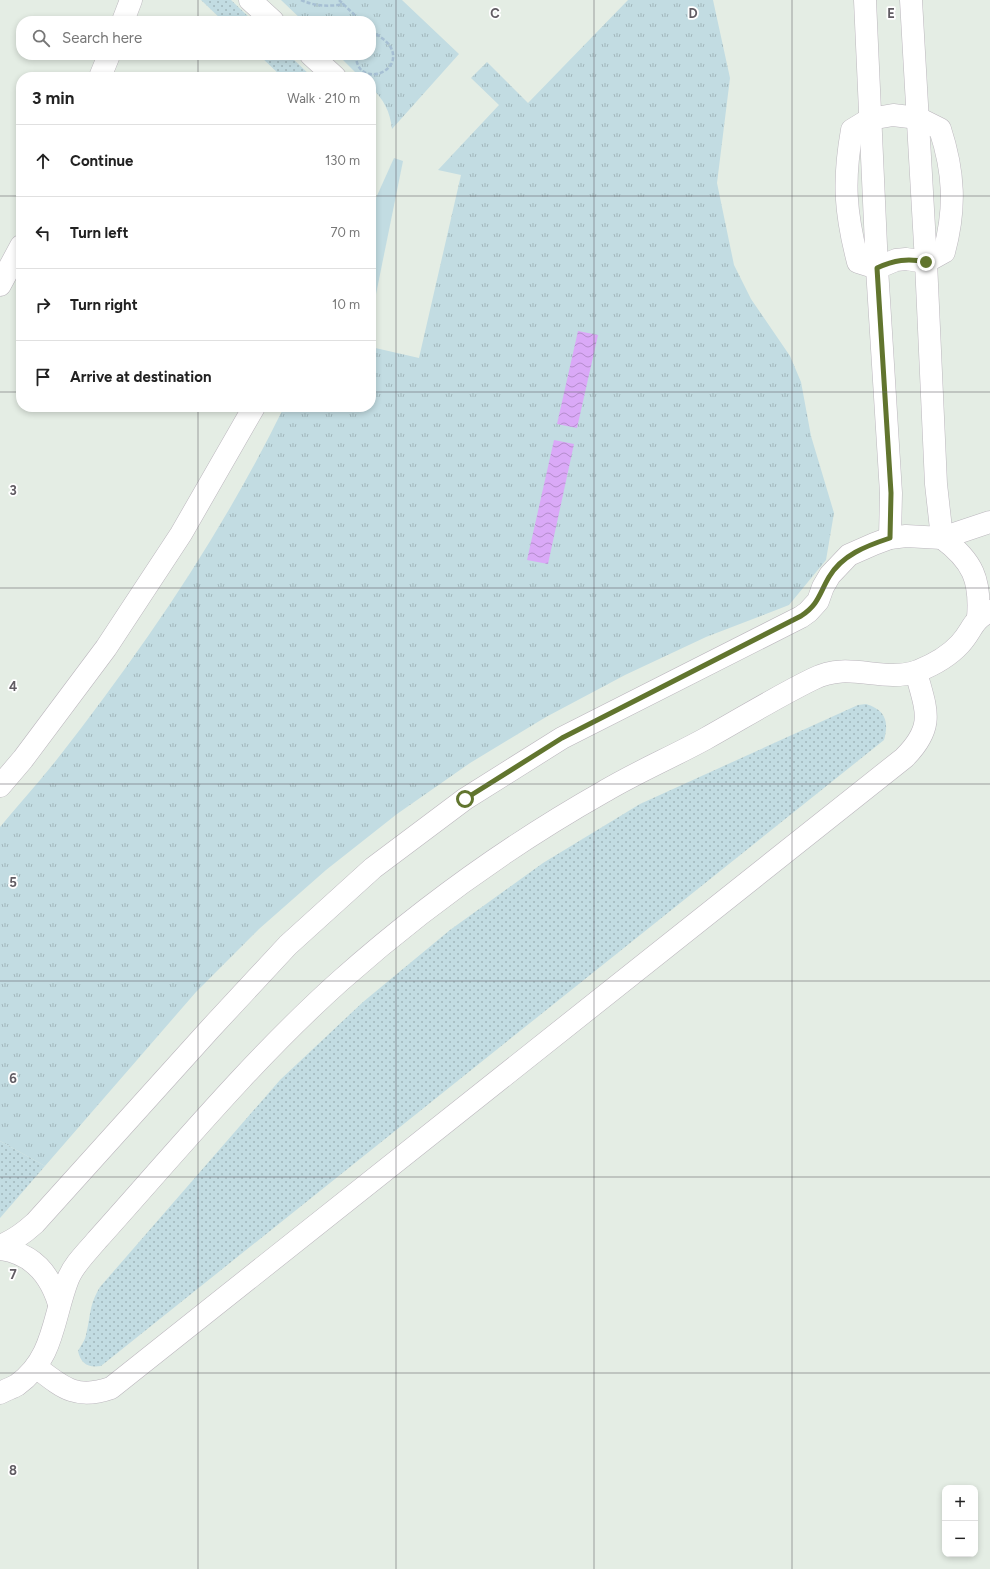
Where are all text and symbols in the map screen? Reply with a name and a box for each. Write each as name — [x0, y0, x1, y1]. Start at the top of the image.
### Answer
text: C — [490, 6, 500, 21]
text: D — [688, 6, 698, 21]
text: E — [887, 6, 895, 21]
search box — [16, 16, 376, 60]
icon: search — [30, 27, 52, 49]
text: Search here — [62, 29, 142, 47]
text: 3 min — [32, 88, 74, 108]
text: Walk · 210 m — [287, 91, 360, 106]
icon: ahead — [32, 150, 54, 172]
text: Continue — [70, 152, 133, 170]
text: 130 m — [325, 153, 360, 168]
icon: left — [32, 222, 54, 244]
text: Turn left — [70, 224, 128, 242]
text: 70 m — [330, 225, 360, 240]
route end — [917, 253, 935, 271]
icon: right — [32, 294, 54, 316]
text: Turn right — [70, 296, 138, 314]
text: 10 m — [332, 297, 360, 312]
icon: arrive — [32, 366, 54, 388]
text: Arrive at destination — [70, 368, 211, 386]
text: 3 — [9, 483, 17, 498]
text: 4 — [9, 679, 17, 694]
route start — [456, 790, 474, 808]
text: 5 — [9, 875, 17, 890]
text: 6 — [9, 1071, 17, 1086]
text: 7 — [9, 1267, 17, 1282]
text: 8 — [9, 1463, 17, 1478]
map controls — [942, 1485, 978, 1557]
button: + — [942, 1485, 978, 1521]
button: − — [942, 1521, 978, 1557]

